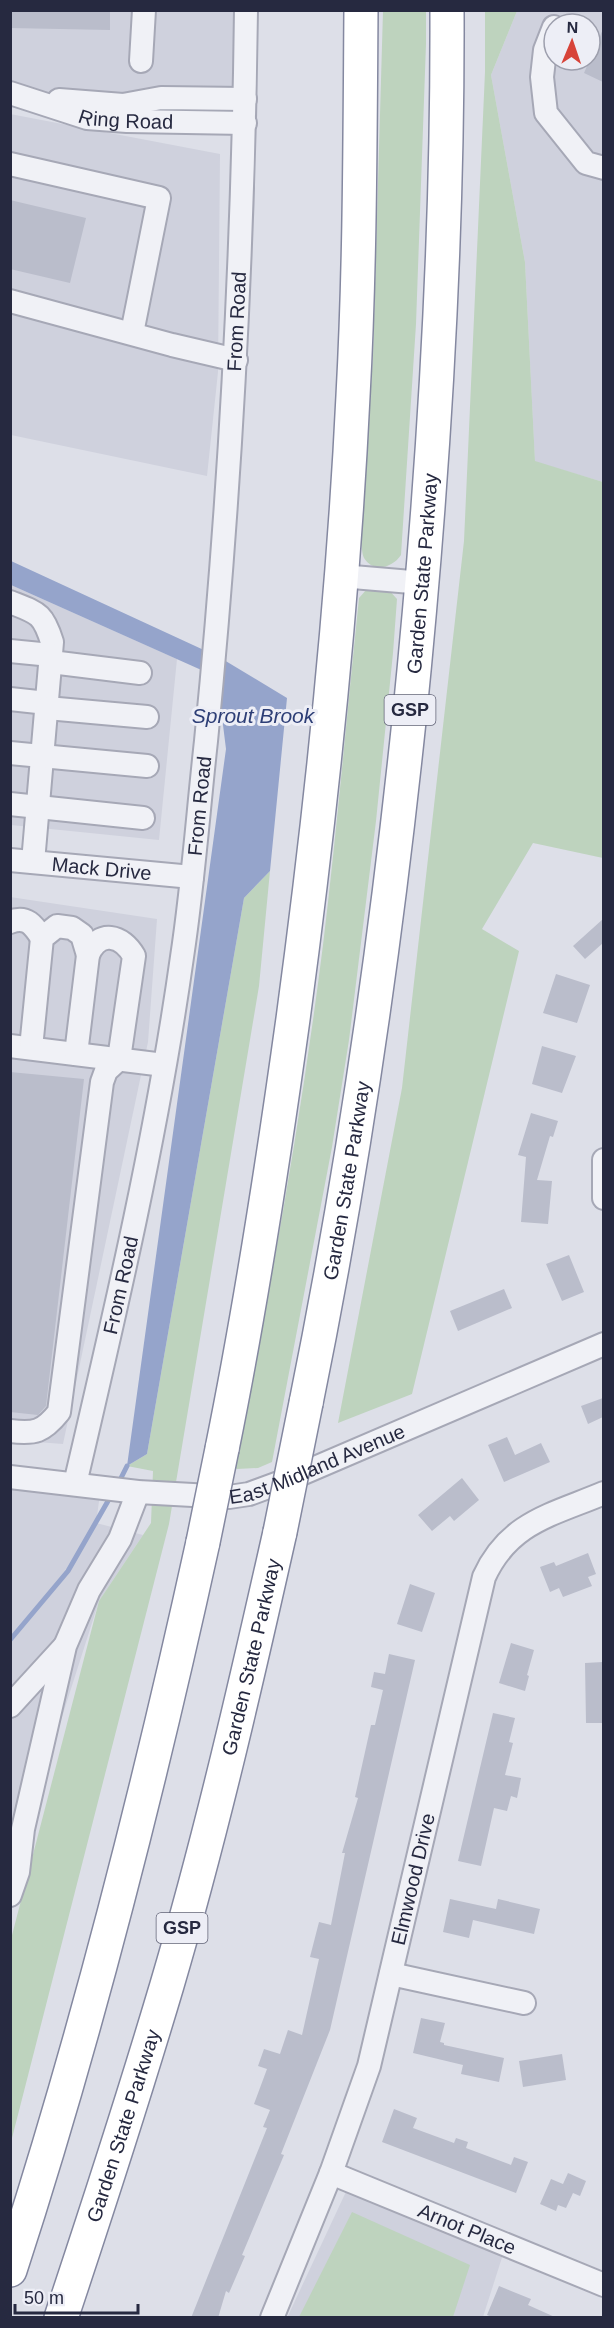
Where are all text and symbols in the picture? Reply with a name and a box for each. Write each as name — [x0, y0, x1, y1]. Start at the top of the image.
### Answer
north arrow — [542, 12, 602, 72]
text: N — [566, 19, 579, 36]
street label: Ring Road — [76, 105, 173, 133]
street label: From Road — [223, 271, 250, 372]
street label: Garden State Parkway — [403, 473, 442, 675]
road number: GSP — [384, 695, 436, 725]
water label: Sprout Brook — [192, 704, 316, 727]
street label: From Road — [183, 755, 215, 857]
street label: Mack Drive — [51, 853, 152, 884]
street label: Garden State Parkway — [319, 1080, 374, 1282]
street label: From Road — [99, 1234, 142, 1336]
street label: East Midland Avenue — [228, 1420, 408, 1508]
street label: Garden State Parkway — [218, 1557, 285, 1758]
street label: Elmwood Drive — [387, 1811, 439, 1947]
road number: GSP — [156, 1913, 207, 1943]
street label: Garden State Parkway — [82, 2027, 164, 2225]
street label: Arnot Place — [415, 2199, 519, 2259]
scale bar — [15, 2277, 138, 2315]
text: 50 m — [24, 2288, 64, 2308]

